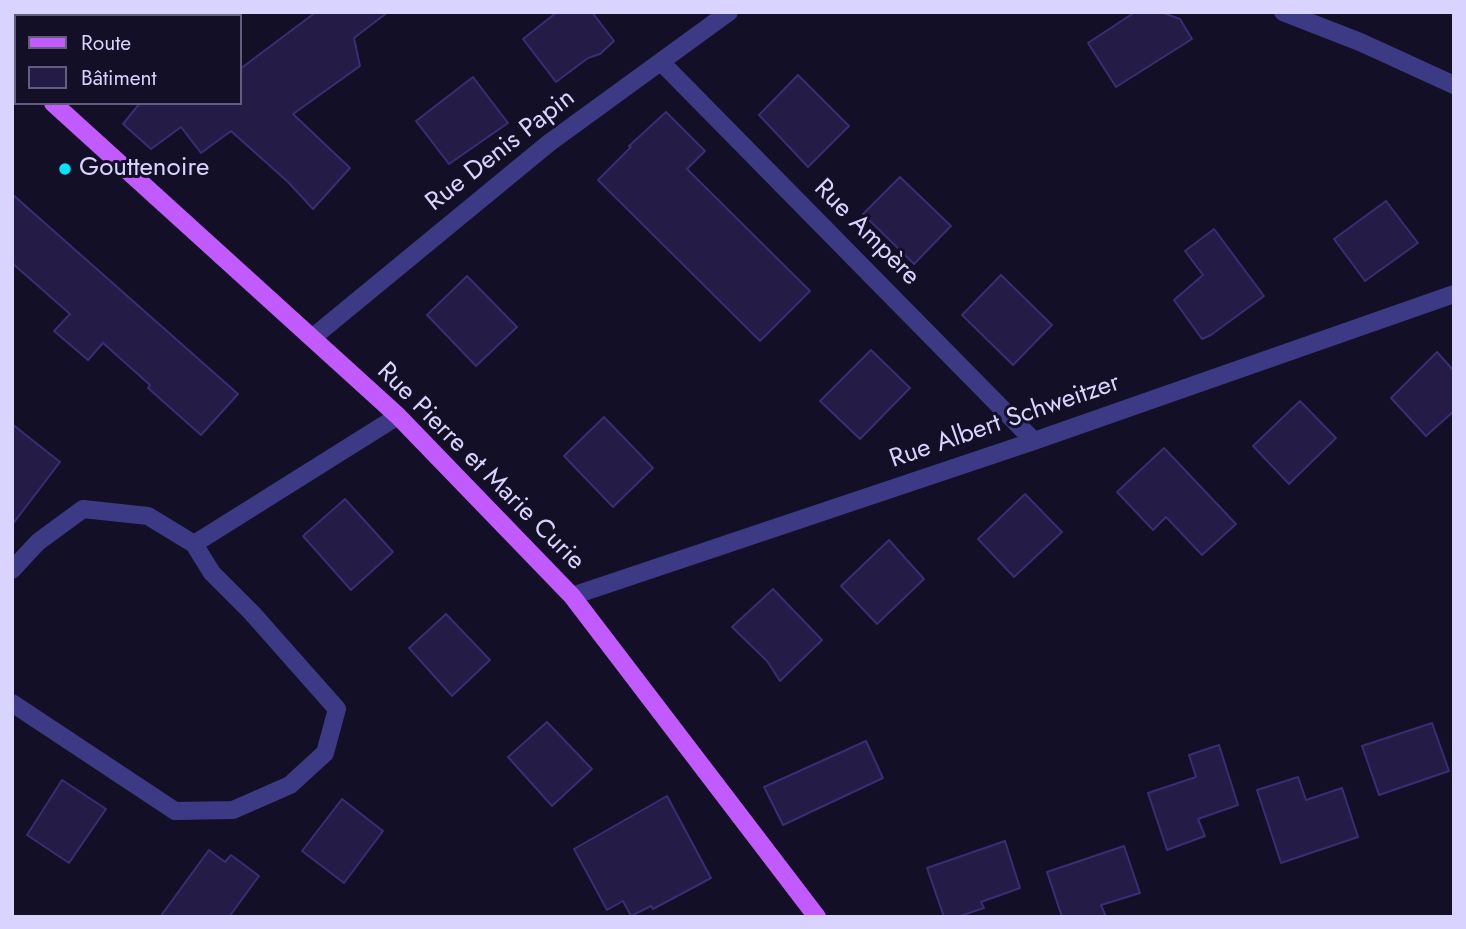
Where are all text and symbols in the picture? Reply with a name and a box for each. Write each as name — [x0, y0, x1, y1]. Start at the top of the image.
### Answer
legend — [14, 14, 242, 105]
text: Route — [81, 28, 131, 58]
text: Bâtiment — [81, 63, 157, 93]
street label: Rue Denis Papin — [420, 83, 582, 219]
place label: Gouttenoire — [79, 153, 209, 185]
marker: Gouttenoire — [57, 161, 73, 177]
street label: Rue Ampère — [807, 174, 925, 292]
street label: Rue Pierre et Marie Curie — [370, 357, 590, 577]
street label: Rue Albert Schweitzer — [886, 368, 1124, 476]

